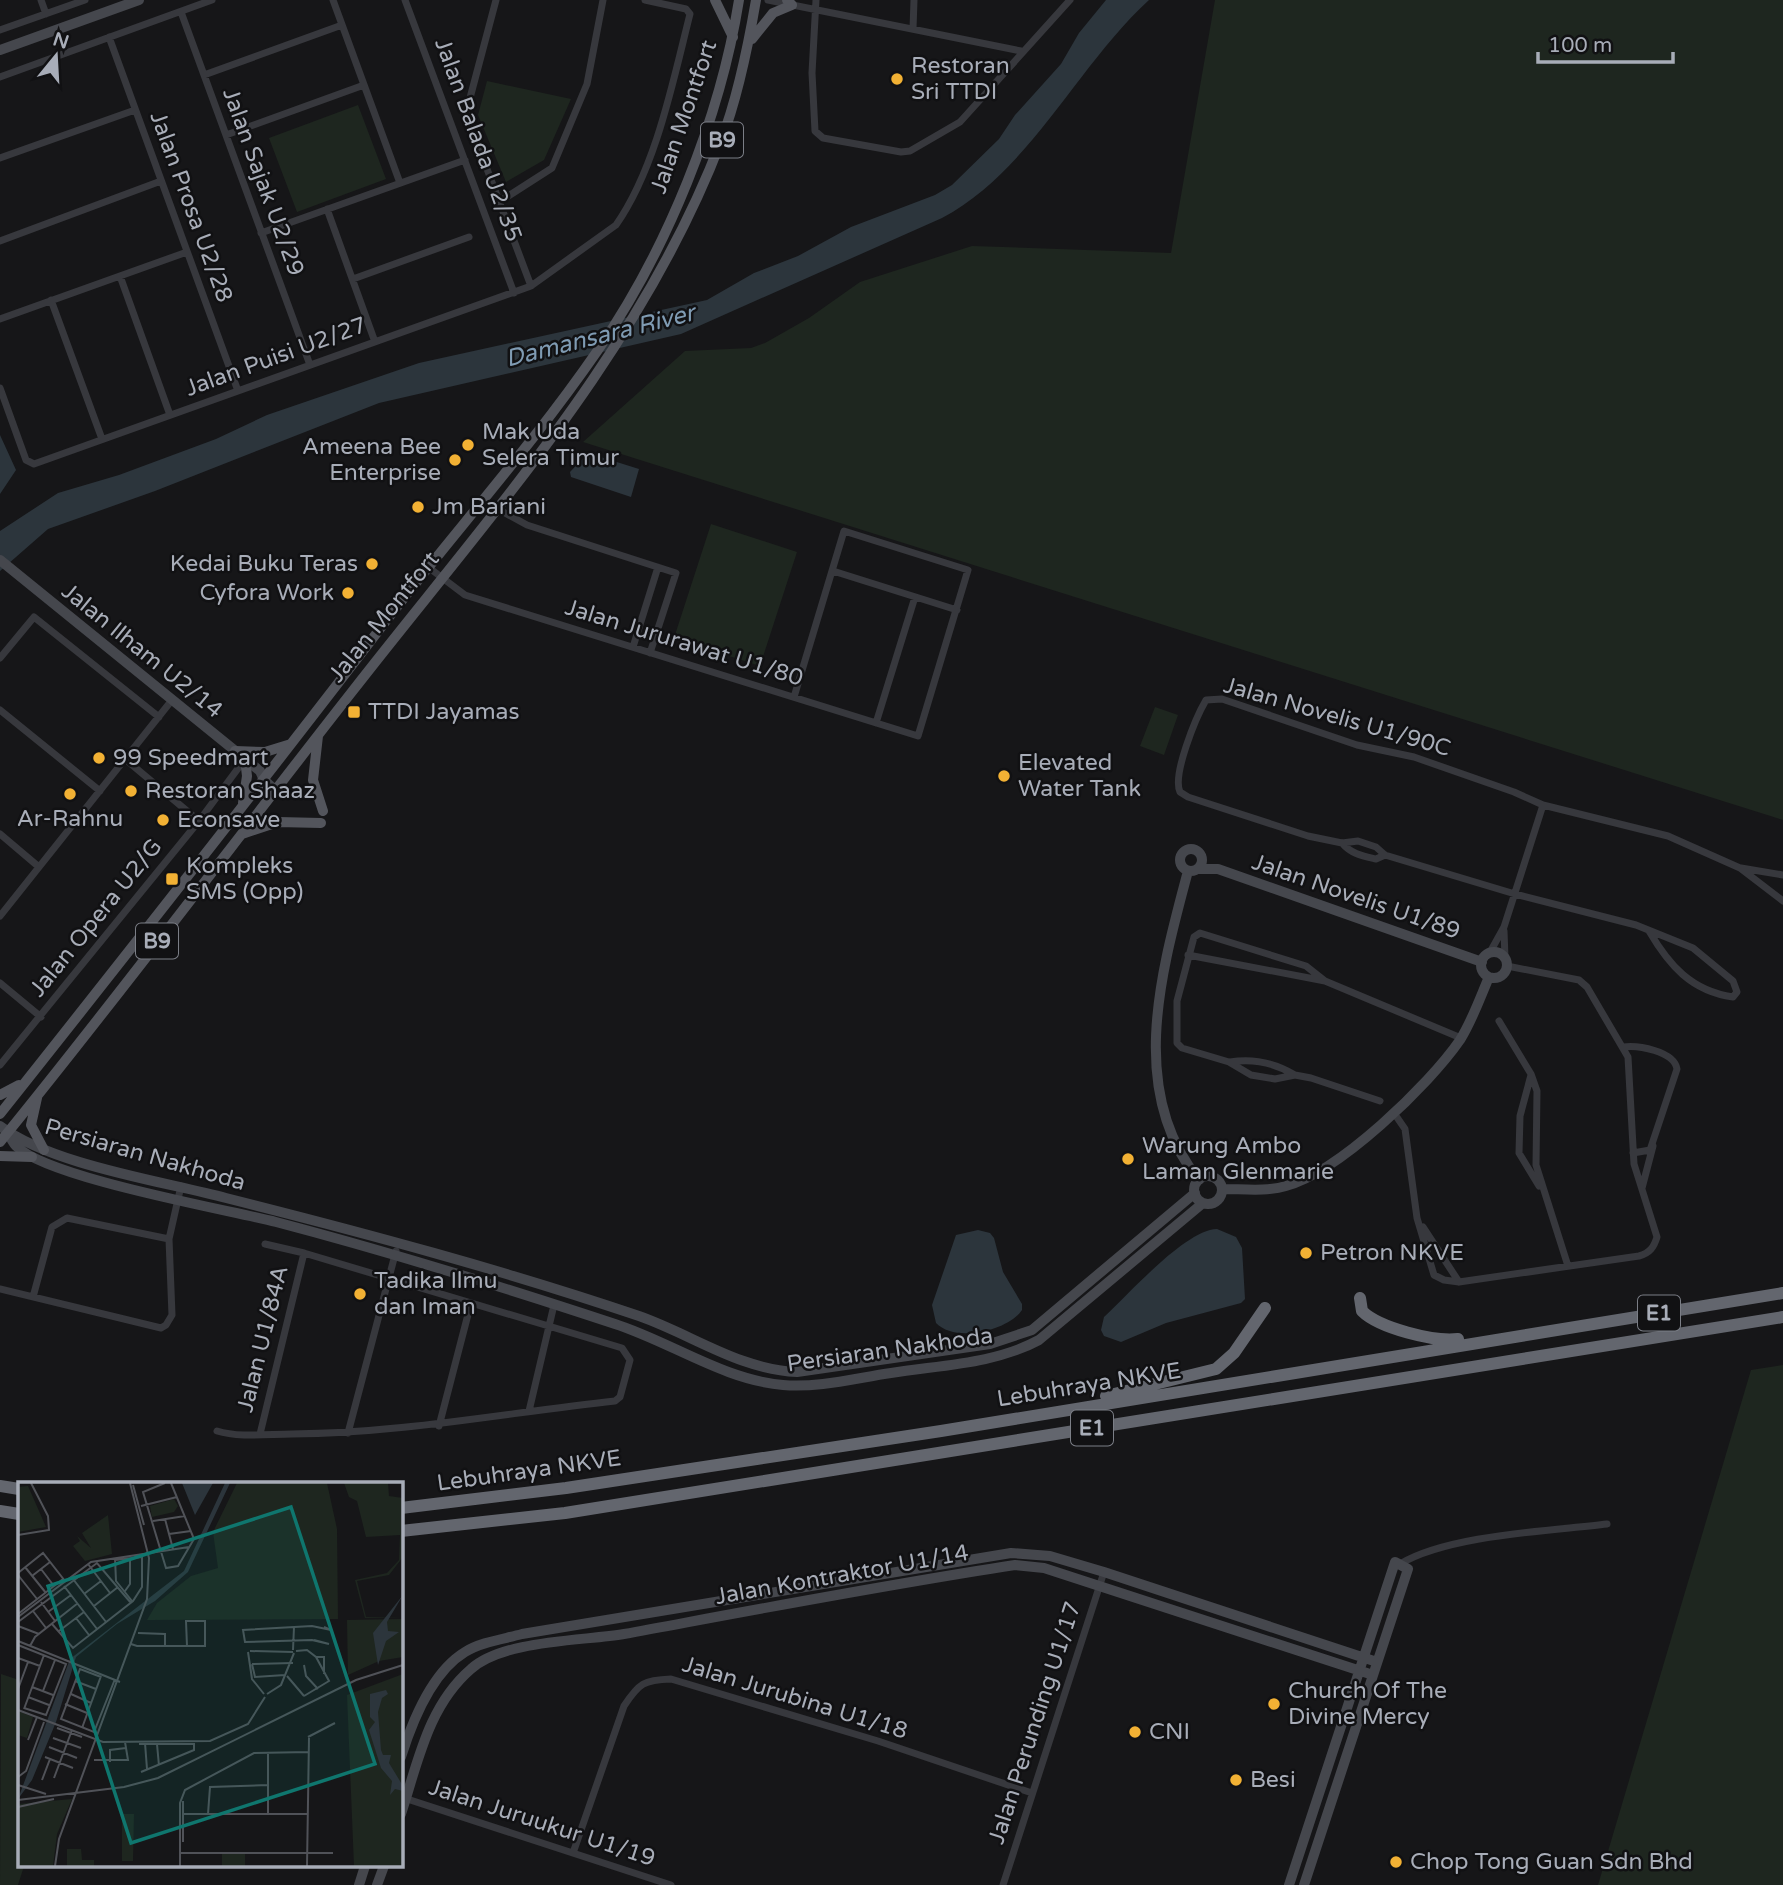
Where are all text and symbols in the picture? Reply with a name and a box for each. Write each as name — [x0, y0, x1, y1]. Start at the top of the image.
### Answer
north arrow — [21, 21, 91, 91]
scale bar — [1538, 21, 1673, 65]
text: N — [50, 28, 72, 54]
text: 100 m — [1548, 33, 1612, 58]
street label: Jalan Balada U2/35 — [428, 35, 528, 245]
street label: Jalan Montfort — [645, 36, 723, 197]
place label: Restoran Sri TTDI — [911, 52, 1010, 106]
marker: Restoran Sri TTDI — [889, 71, 905, 87]
street label: Jalan Sajak U2/29 — [216, 84, 310, 280]
street label: Jalan Prosa U2/28 — [143, 108, 239, 306]
road number: B9 — [701, 122, 743, 158]
water label: Damansara River — [503, 298, 700, 374]
street label: Jalan Puisi U2/27 — [181, 311, 371, 403]
place label: Mak Uda Selera Timur — [482, 418, 619, 472]
place label: Ameena Bee Enterprise — [302, 433, 441, 487]
marker: Mak Uda Selera Timur — [460, 437, 476, 453]
marker: Ameena Bee Enterprise — [447, 452, 463, 468]
place label: Jm Bariani — [432, 493, 546, 521]
marker: Jm Bariani — [410, 499, 426, 515]
street label: Jalan Montfort — [323, 546, 445, 688]
place label: Kedai Buku Teras — [170, 550, 358, 578]
marker: Kedai Buku Teras — [364, 556, 380, 572]
street label: Jalan Ilham U2/14 — [56, 577, 228, 725]
place label: Cyfora Work — [199, 579, 334, 607]
marker: Cyfora Work — [340, 585, 356, 601]
street label: Jalan Jururawat U1/80 — [562, 593, 806, 693]
street label: Jalan Novelis U1/90C — [1220, 671, 1454, 763]
place label: TTDI Jayamas — [368, 698, 519, 726]
marker: TTDI Jayamas — [346, 704, 362, 720]
place label: 99 Speedmart — [113, 744, 269, 772]
place label: Elevated Water Tank — [1018, 749, 1141, 803]
marker: 99 Speedmart — [91, 750, 107, 766]
marker: Elevated Water Tank — [996, 768, 1012, 784]
place label: Restoran Shaaz — [145, 777, 315, 805]
marker: Restoran Shaaz — [123, 783, 139, 799]
marker: Ar-Rahnu — [62, 786, 78, 802]
place label: Ar-Rahnu — [17, 805, 123, 833]
place label: Econsave — [177, 806, 280, 834]
marker: Econsave — [155, 812, 171, 828]
street label: Jalan Opera U2/G — [24, 833, 168, 1003]
street label: Jalan Novelis U1/89 — [1248, 848, 1464, 946]
place label: Kompleks SMS (Opp) — [186, 852, 303, 906]
marker: Kompleks SMS (Opp) — [164, 871, 180, 887]
road number: B9 — [136, 923, 178, 958]
street label: Persiaran Nakhoda — [41, 1113, 249, 1197]
place label: Warung Ambo Laman Glenmarie — [1142, 1132, 1334, 1186]
marker: Warung Ambo Laman Glenmarie — [1120, 1151, 1136, 1167]
place label: Petron NKVE — [1320, 1239, 1464, 1267]
marker: Petron NKVE — [1298, 1245, 1314, 1261]
street label: Jalan U1/84A — [231, 1263, 295, 1415]
place label: Tadika Ilmu dan Iman — [374, 1267, 498, 1321]
marker: Tadika Ilmu dan Iman — [352, 1286, 368, 1302]
road number: E1 — [1638, 1296, 1680, 1330]
street label: Persiaran Nakhoda — [785, 1322, 995, 1378]
street label: Lebuhraya NKVE — [995, 1357, 1183, 1413]
road number: E1 — [1071, 1410, 1113, 1446]
street label: Lebuhraya NKVE — [435, 1444, 623, 1498]
inset map — [18, 1482, 402, 1868]
street label: Jalan Kontraktor U1/14 — [713, 1539, 971, 1611]
street label: Jalan Perunding U1/17 — [983, 1598, 1087, 1848]
street label: Jalan Jurubina U1/18 — [679, 1650, 911, 1746]
place label: Church Of The Divine Mercy — [1288, 1677, 1447, 1731]
marker: Church Of The Divine Mercy — [1266, 1696, 1282, 1712]
place label: CNI — [1149, 1718, 1190, 1746]
marker: CNI — [1127, 1724, 1143, 1740]
place label: Besi — [1250, 1766, 1296, 1794]
marker: Besi — [1228, 1772, 1244, 1788]
street label: Jalan Juruukur U1/19 — [425, 1773, 659, 1873]
place label: Chop Tong Guan Sdn Bhd — [1410, 1848, 1693, 1876]
marker: Chop Tong Guan Sdn Bhd — [1388, 1854, 1404, 1870]

